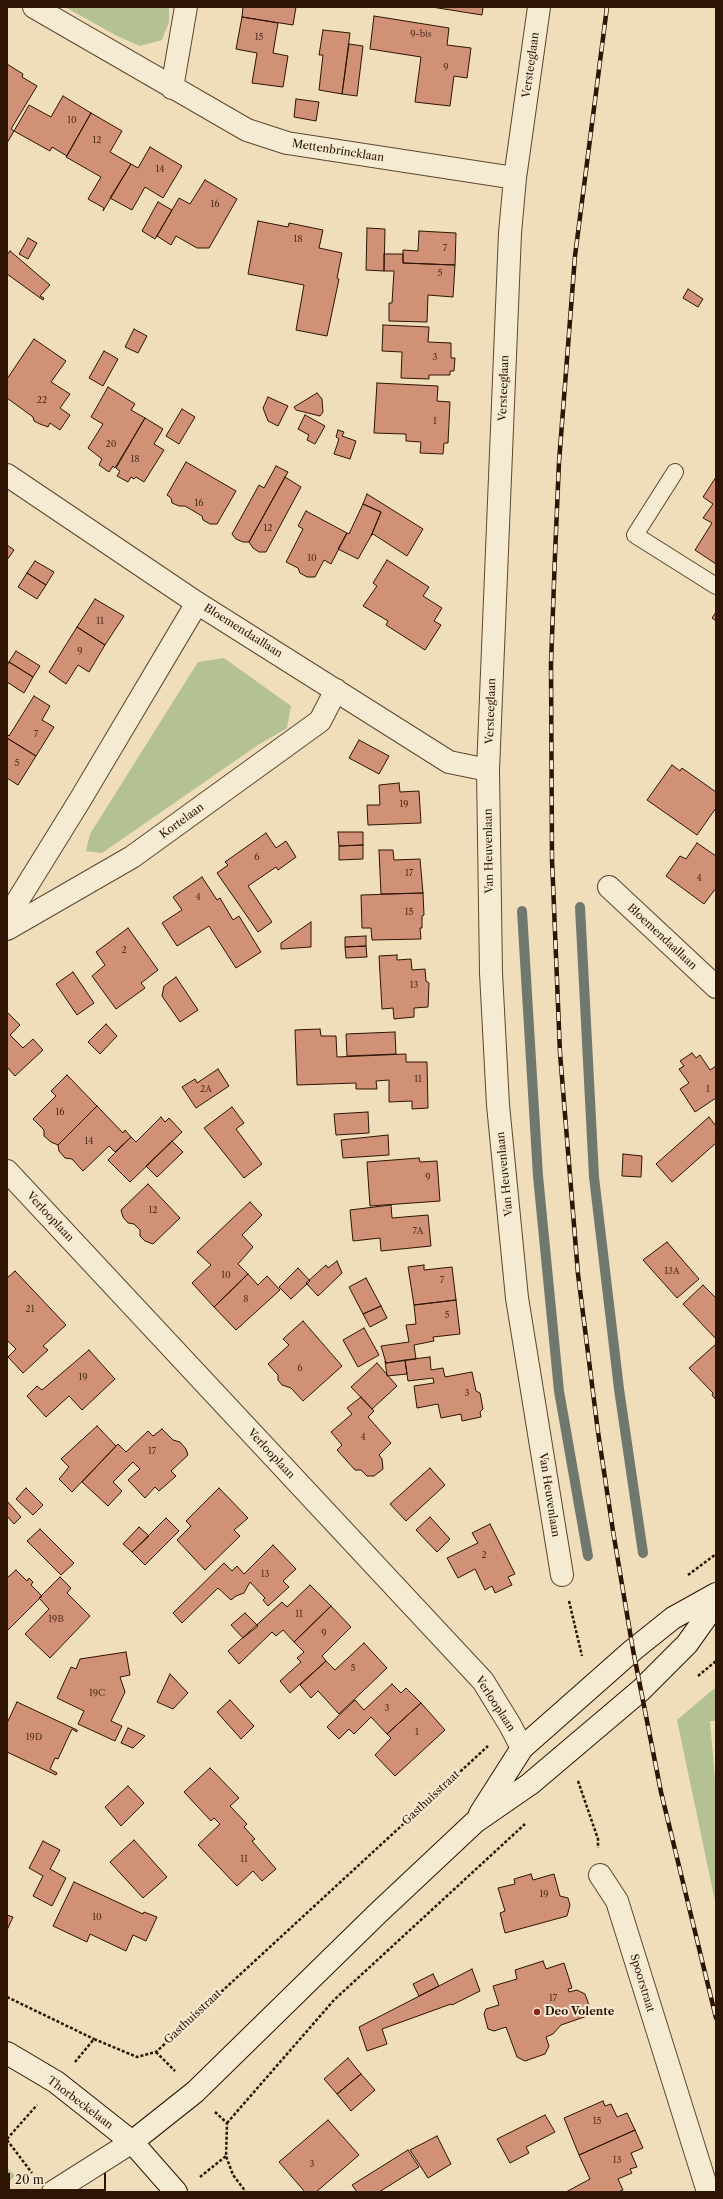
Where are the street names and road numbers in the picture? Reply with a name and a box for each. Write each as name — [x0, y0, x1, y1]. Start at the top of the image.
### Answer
street label: Versteeglaan — [520, 31, 542, 99]
street label: Mettenbrincklaan — [291, 137, 385, 165]
street label: Versteeglaan — [496, 355, 512, 421]
street label: Bloemendaallaan — [201, 601, 285, 661]
street label: Versteeglaan — [483, 678, 499, 744]
street label: Kortelaan — [157, 801, 207, 841]
street label: Van Heuvenlaan — [482, 808, 496, 894]
street label: Bloemendaallaan — [624, 901, 700, 973]
street label: Van Heuvenlaan — [494, 1131, 516, 1217]
street label: Verlooplaan — [24, 1189, 76, 1245]
street label: Verlooplaan — [245, 1426, 297, 1482]
street label: Van Heuvenlaan — [536, 1452, 562, 1538]
street label: Verlooplaan — [472, 1674, 518, 1734]
street label: Gasthuisstraat — [400, 1768, 462, 1828]
street label: Spoorstraat — [627, 1952, 657, 2014]
street label: Gasthuisstraat — [162, 1987, 224, 2047]
street label: Thorbeckelaan — [45, 2074, 115, 2132]

